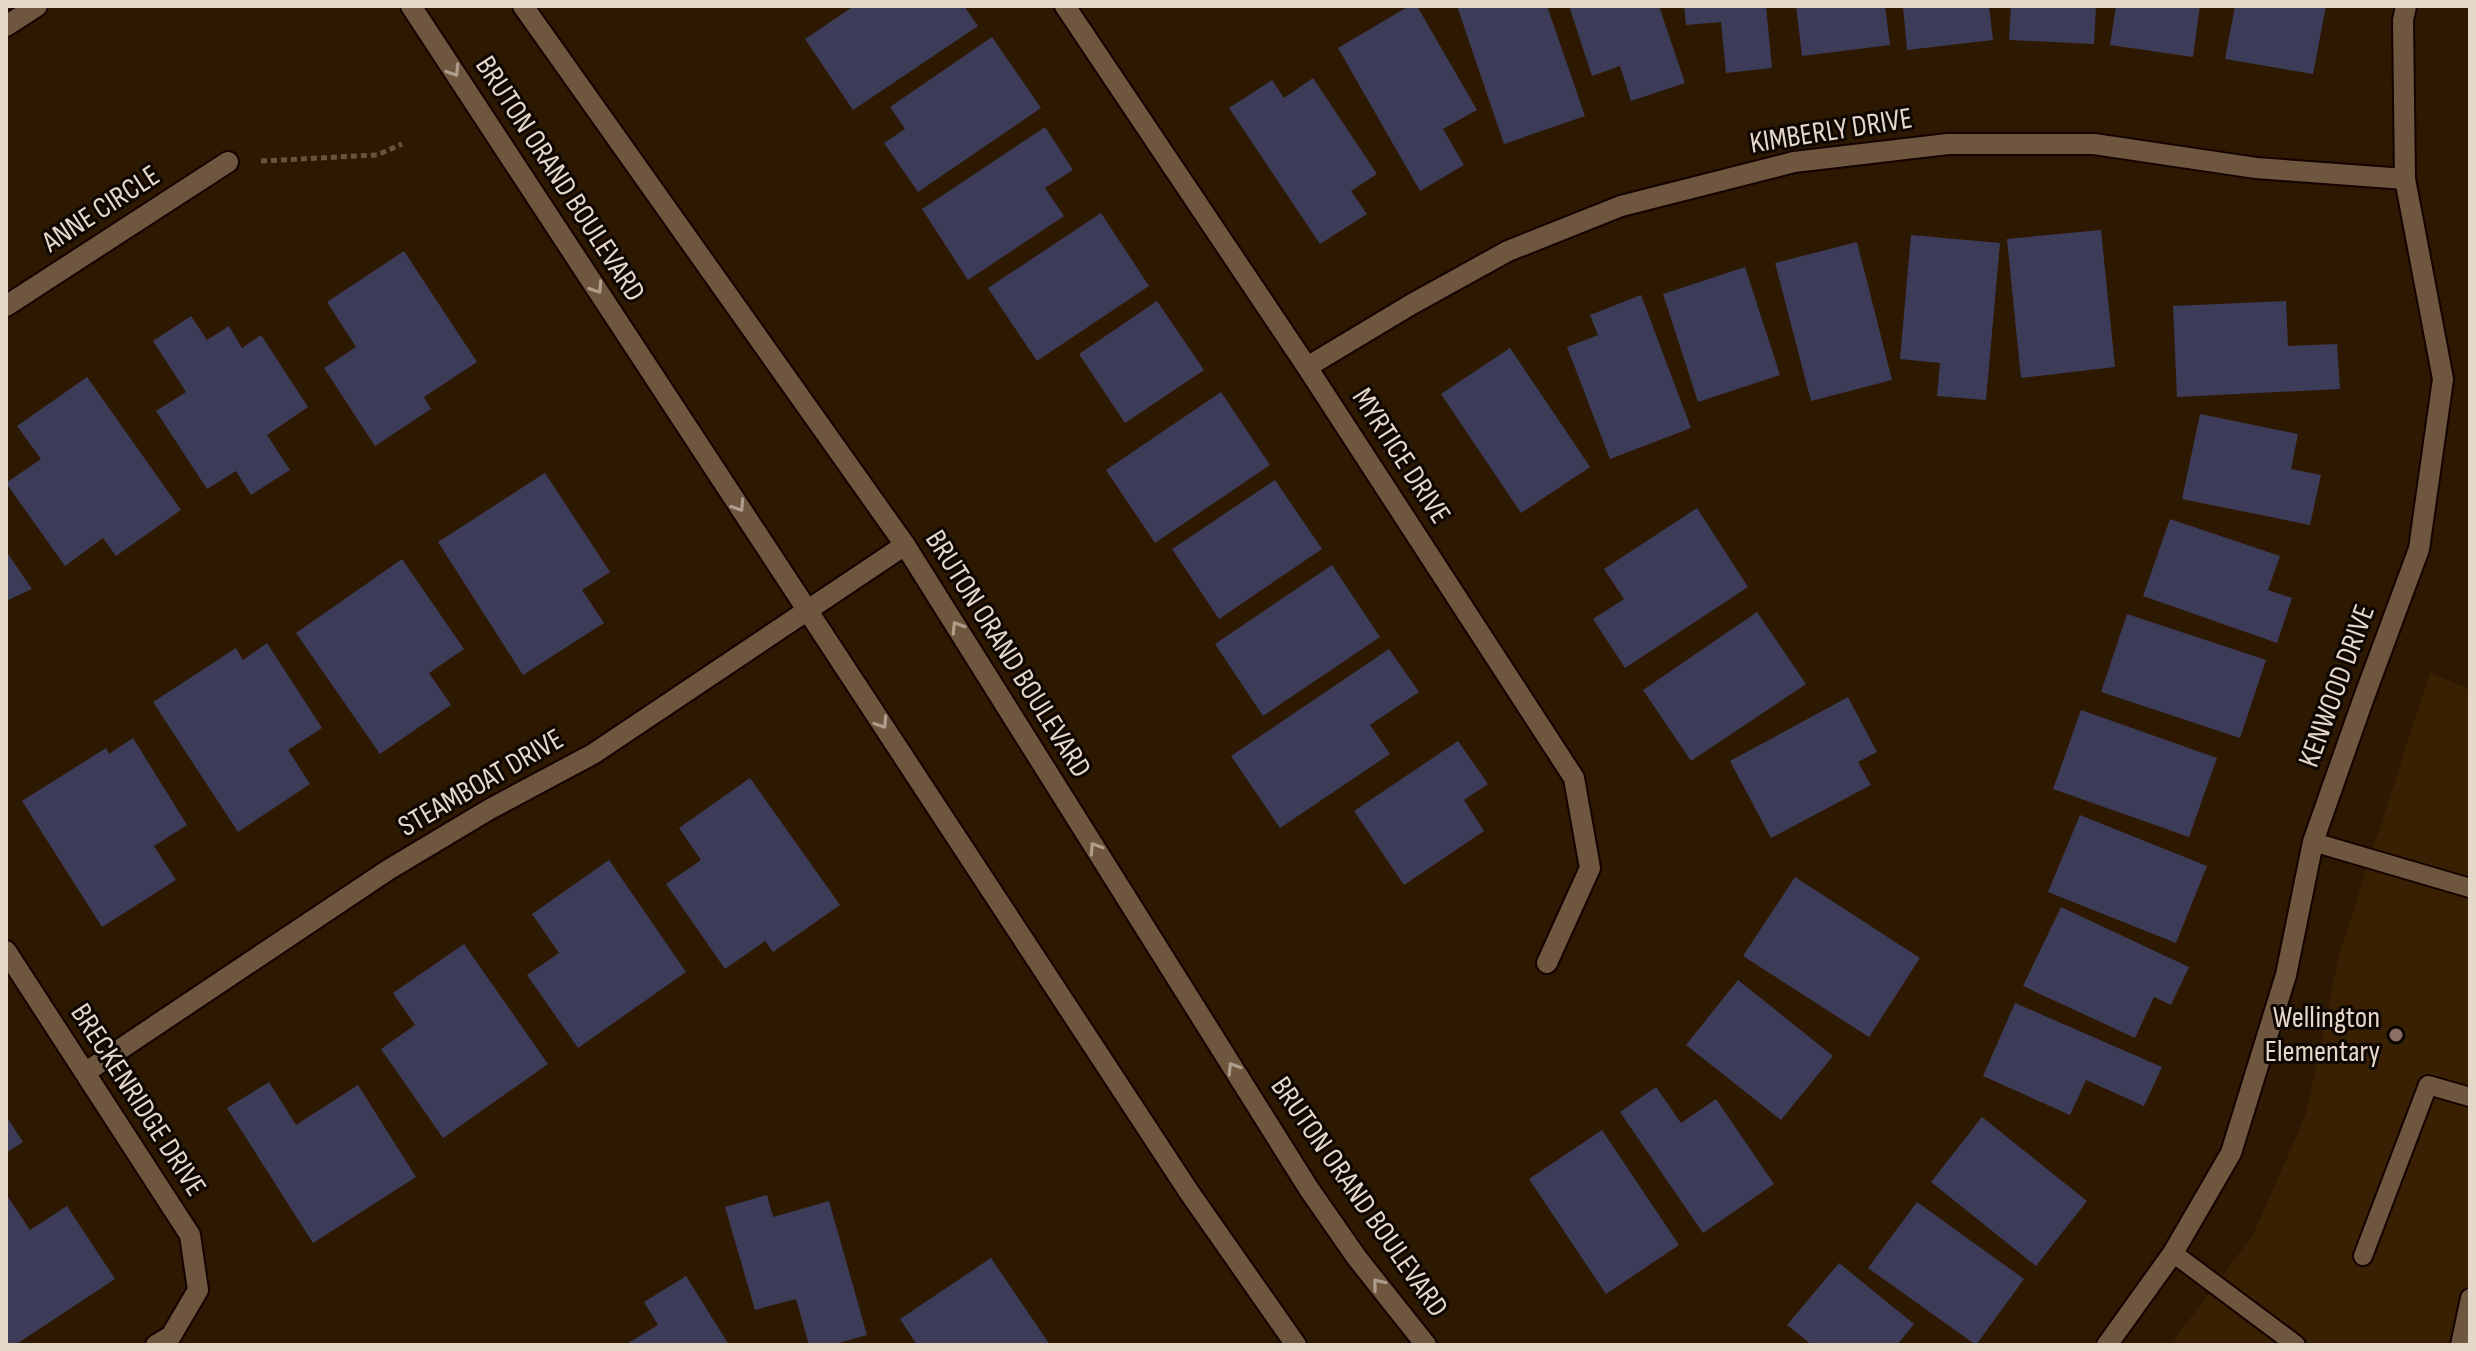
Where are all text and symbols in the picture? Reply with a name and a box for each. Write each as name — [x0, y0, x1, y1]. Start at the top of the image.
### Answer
street label: BRUTON ORAND BOULEVARD — [467, 50, 653, 308]
one-way arrow — [444, 62, 459, 77]
street label: KIMBERLY DRIVE — [1747, 100, 1915, 162]
street label: ANNE CIRCLE — [35, 158, 167, 261]
one-way arrow — [587, 280, 602, 294]
street label: MYRTICE DRIVE — [1344, 382, 1458, 530]
one-way arrow — [730, 497, 745, 511]
street label: BRUTON ORAND BOULEVARD — [917, 524, 1099, 784]
street label: KENWOOD DRIVE — [2291, 600, 2383, 772]
one-way arrow — [951, 622, 966, 636]
one-way arrow — [872, 714, 887, 729]
street label: STEAMBOAT DRIVE — [392, 721, 570, 845]
one-way arrow — [1089, 842, 1104, 856]
street label: BRECKENRIDGE DRIVE — [62, 997, 214, 1203]
place label: Wellington Elementary — [2265, 1000, 2380, 1070]
marker: Wellington Elementary — [2387, 1026, 2405, 1044]
one-way arrow — [1227, 1062, 1243, 1077]
street label: BRUTON ORAND BOULEVARD — [1263, 1070, 1455, 1324]
one-way arrow — [1373, 1278, 1387, 1293]

